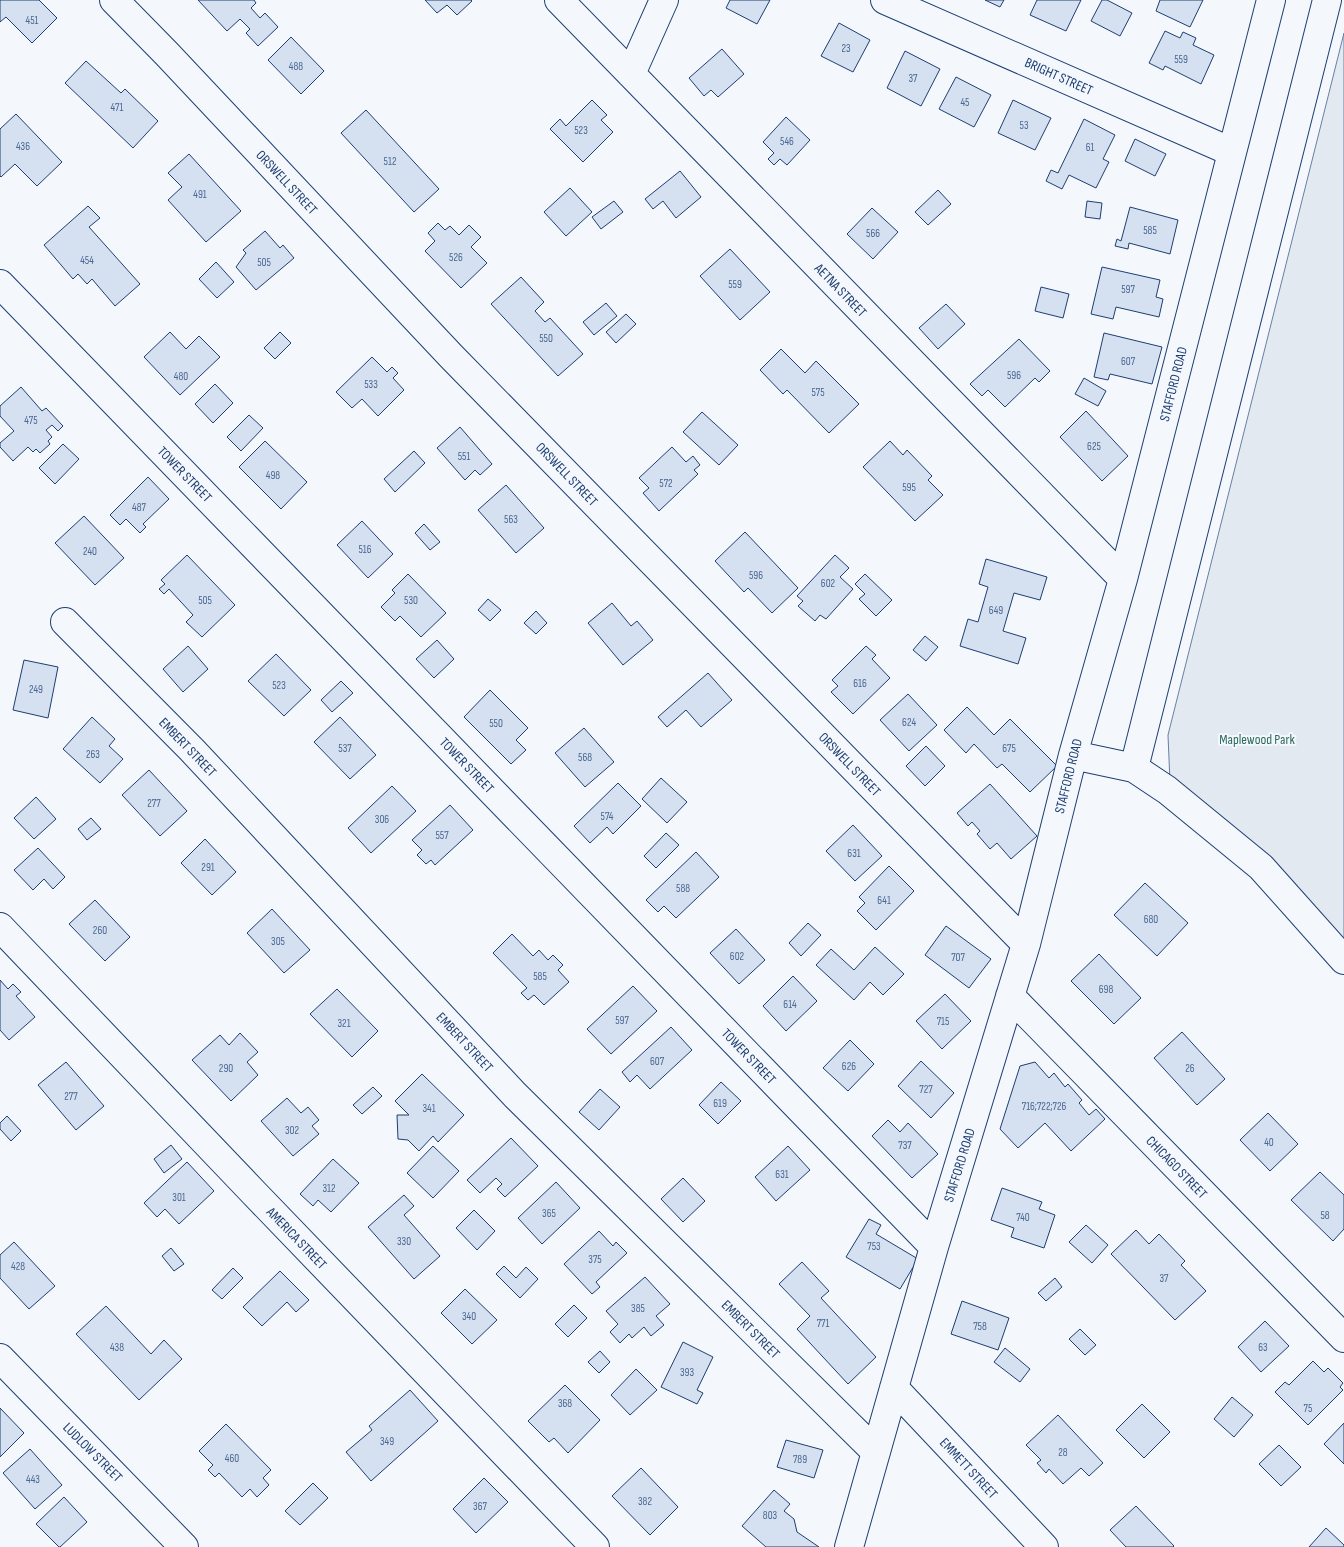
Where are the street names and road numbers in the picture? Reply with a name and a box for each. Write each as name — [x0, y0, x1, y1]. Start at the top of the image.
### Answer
street label: BRIGHT STREET — [1022, 54, 1096, 99]
street label: ORSWELL STREET — [252, 147, 321, 218]
street label: AETNA STREET — [810, 259, 871, 321]
street label: STAFFORD ROAD — [1156, 345, 1191, 423]
street label: ORSWELL STREET — [532, 439, 601, 510]
street label: TOWER STREET — [154, 443, 216, 506]
street label: EMBERT STREET — [155, 714, 220, 781]
street label: ORSWELL STREET — [815, 729, 884, 800]
street label: TOWER STREET — [436, 734, 498, 797]
street label: STAFFORD ROAD — [1051, 737, 1086, 815]
street label: EMBERT STREET — [433, 1009, 497, 1076]
street label: TOWER STREET — [718, 1025, 780, 1088]
street label: STAFFORD ROAD — [940, 1126, 979, 1204]
street label: CHICAGO STREET — [1142, 1132, 1211, 1203]
street label: AMERICA STREET — [262, 1203, 331, 1273]
street label: EMBERT STREET — [718, 1297, 784, 1362]
street label: LUDLOW STREET — [59, 1419, 126, 1486]
street label: EMMETT STREET — [936, 1434, 1001, 1503]

